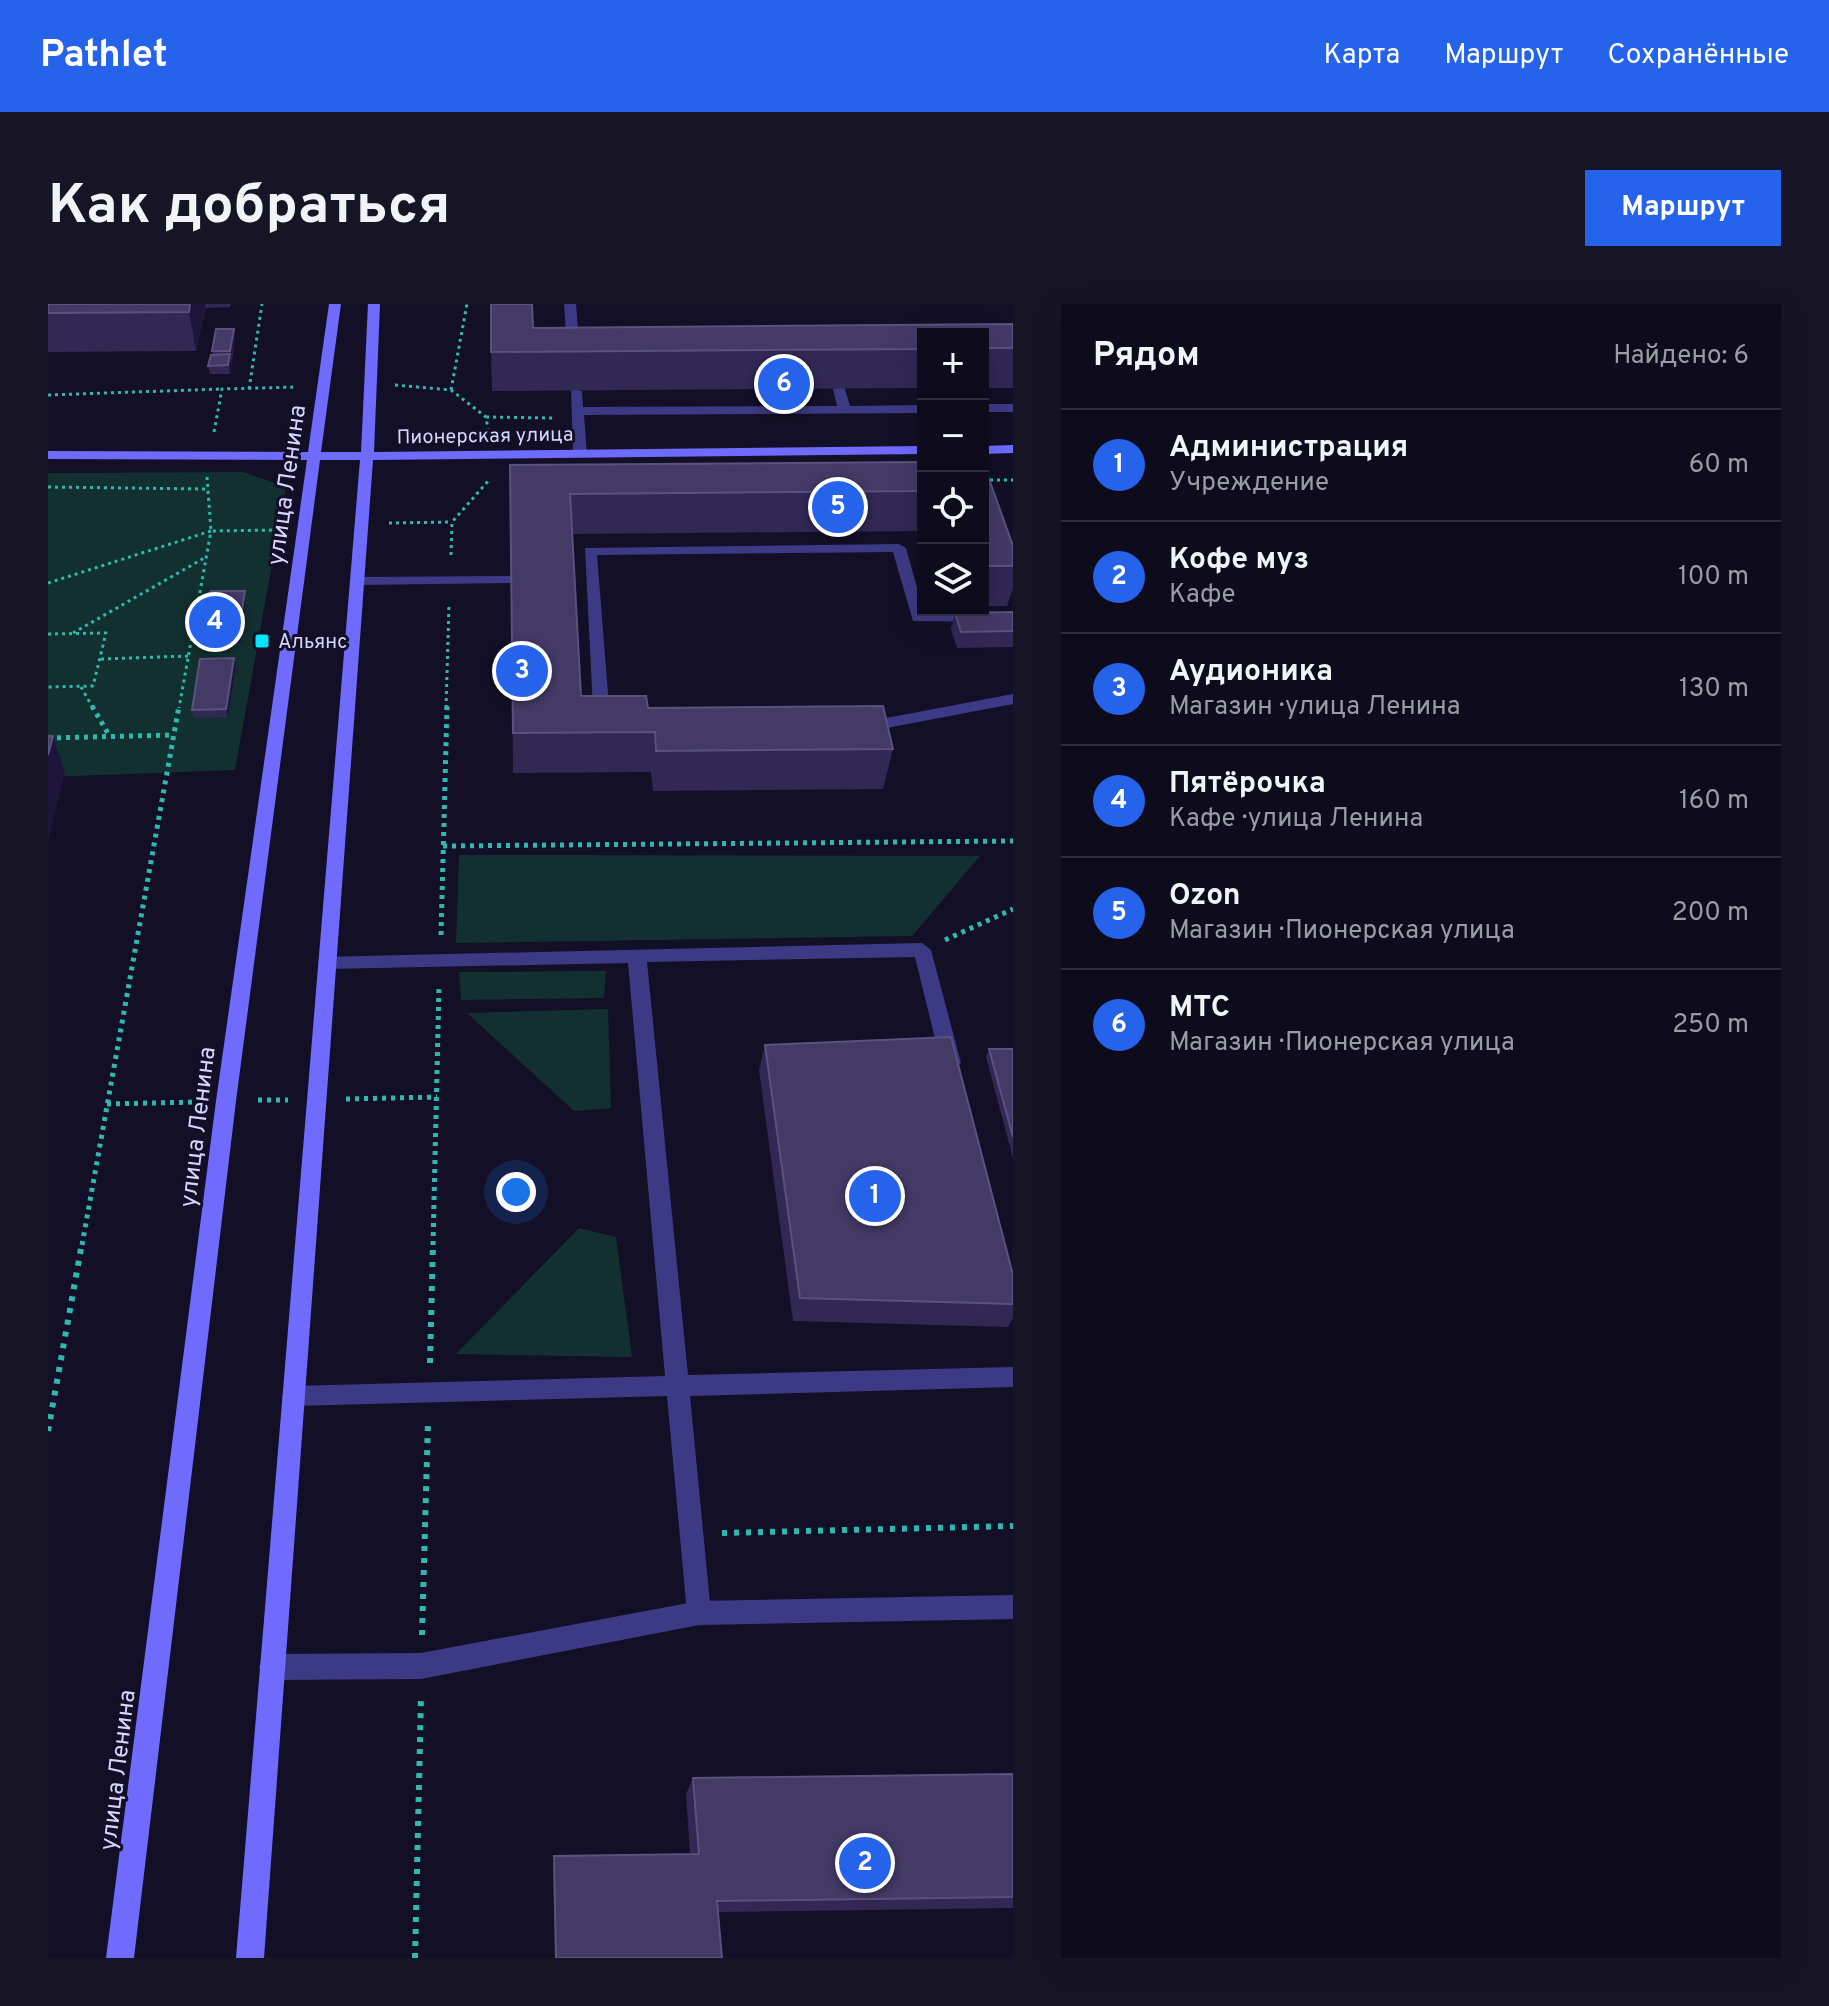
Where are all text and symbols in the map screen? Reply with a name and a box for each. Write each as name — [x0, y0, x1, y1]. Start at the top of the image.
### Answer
text: Pathlet — [40, 32, 168, 81]
text: Карта — [1324, 38, 1400, 74]
text: Маршрут — [1444, 38, 1563, 74]
text: Сохранённые — [1607, 38, 1789, 74]
button: Маршрут — [1585, 170, 1781, 246]
text: Как добраться — [48, 173, 450, 243]
map controls — [917, 328, 989, 616]
button: + — [917, 328, 989, 400]
text: Рядом — [1093, 335, 1200, 378]
text: Найдено: 6 — [1613, 340, 1749, 373]
pin: 6 — [758, 354, 810, 414]
button: − — [917, 400, 989, 472]
street label: улица Ленина — [262, 403, 314, 568]
street label: Пионерская улица — [397, 422, 574, 452]
text: Администрация — [1169, 430, 1408, 467]
text: 1 — [1114, 449, 1124, 482]
text: 60 m — [1689, 449, 1749, 482]
text: Учреждение — [1169, 467, 1329, 500]
button: locate — [917, 472, 989, 544]
pin: 5 — [812, 477, 864, 537]
text: Кофе муз — [1169, 542, 1309, 579]
button: layers — [917, 544, 989, 616]
text: 2 — [1111, 561, 1127, 594]
text: 100 m — [1678, 561, 1749, 594]
text: Кафе — [1169, 579, 1236, 612]
pin: 4 — [189, 592, 241, 652]
place label: Альянс — [278, 630, 347, 656]
marker: Альянс — [253, 632, 271, 650]
pin: 3 — [496, 641, 548, 701]
text: Аудионика — [1169, 654, 1333, 691]
text: 3 — [1111, 673, 1127, 706]
text: 130 m — [1679, 673, 1749, 706]
text: Магазин · улица Ленина — [1169, 691, 1460, 724]
text: Пятёрочка — [1169, 766, 1326, 803]
text: 4 — [1111, 785, 1127, 818]
text: 160 m — [1679, 785, 1749, 818]
text: Кафе · улица Ленина — [1169, 803, 1423, 836]
text: Ozon — [1169, 878, 1241, 915]
text: 5 — [1111, 897, 1127, 930]
text: 200 m — [1672, 897, 1749, 930]
text: Магазин · Пионерская улица — [1169, 915, 1515, 948]
text: МТС — [1169, 990, 1230, 1027]
text: 6 — [1111, 1009, 1127, 1042]
text: 250 m — [1672, 1009, 1749, 1042]
text: Магазин · Пионерская улица — [1169, 1027, 1515, 1060]
street label: улица Ленина — [174, 1045, 224, 1209]
pin: 1 — [849, 1166, 901, 1226]
your location — [496, 1172, 536, 1212]
street label: улица Ленина — [94, 1688, 144, 1852]
pin: 2 — [839, 1833, 891, 1893]

